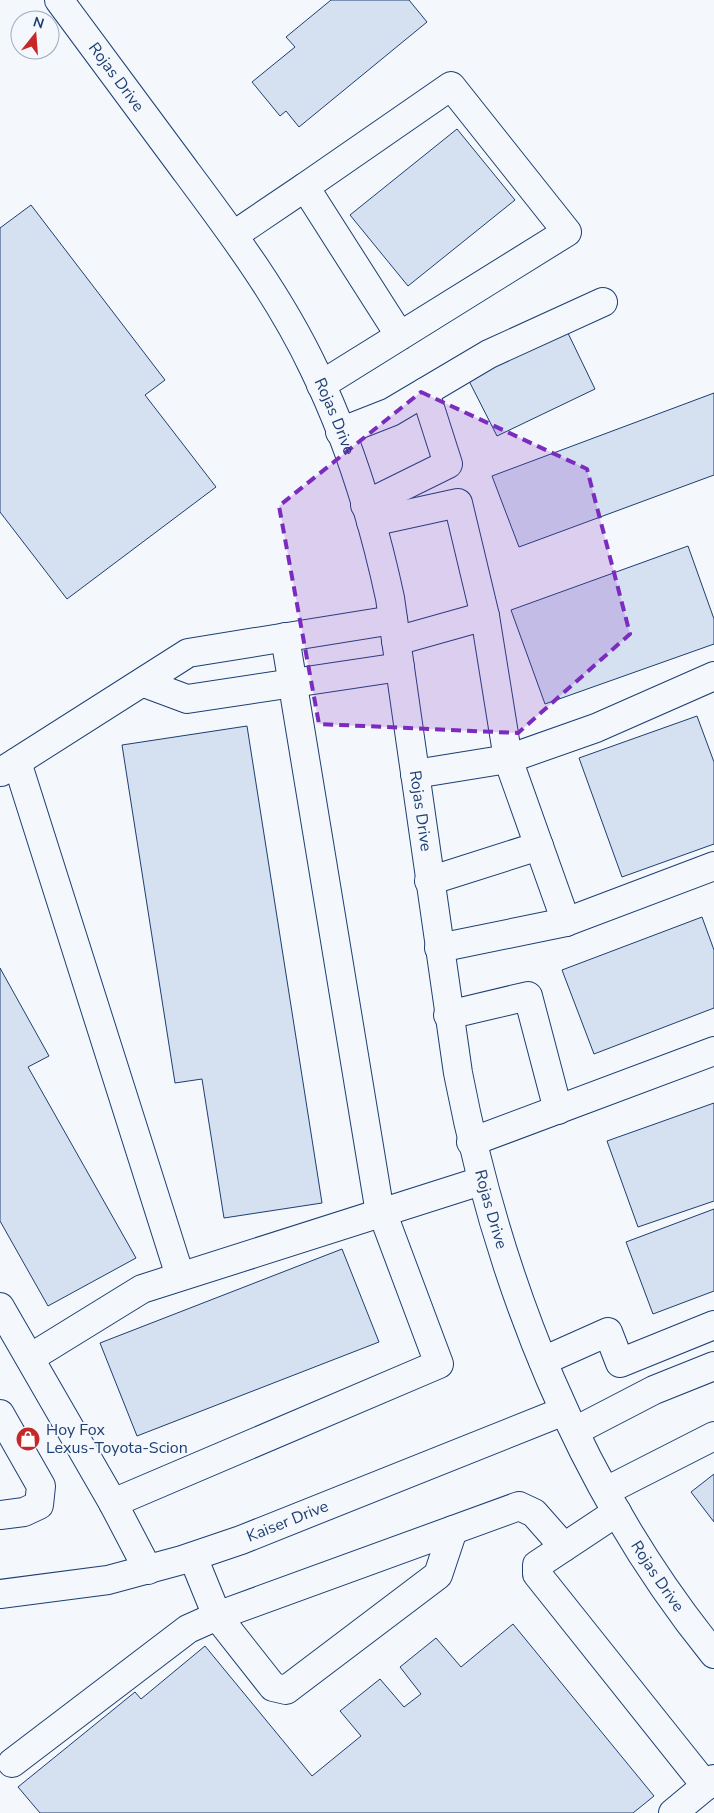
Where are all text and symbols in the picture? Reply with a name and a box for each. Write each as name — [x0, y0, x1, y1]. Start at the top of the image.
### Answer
north arrow — [10, 10, 60, 60]
text: N — [31, 12, 46, 34]
street label: Rojas Drive — [83, 38, 149, 116]
street label: Rojas Drive — [309, 374, 360, 458]
street label: Rojas Drive — [404, 769, 437, 853]
street label: Rojas Drive — [469, 1167, 513, 1252]
place label: Hoy Fox Lexus-Toyota-Scion — [46, 1419, 188, 1459]
shop icon: Hoy Fox Lexus-Toyota-Scion — [15, 1426, 41, 1452]
street label: Kaiser Drive — [243, 1495, 332, 1548]
street label: Rojas Drive — [625, 1537, 689, 1617]

